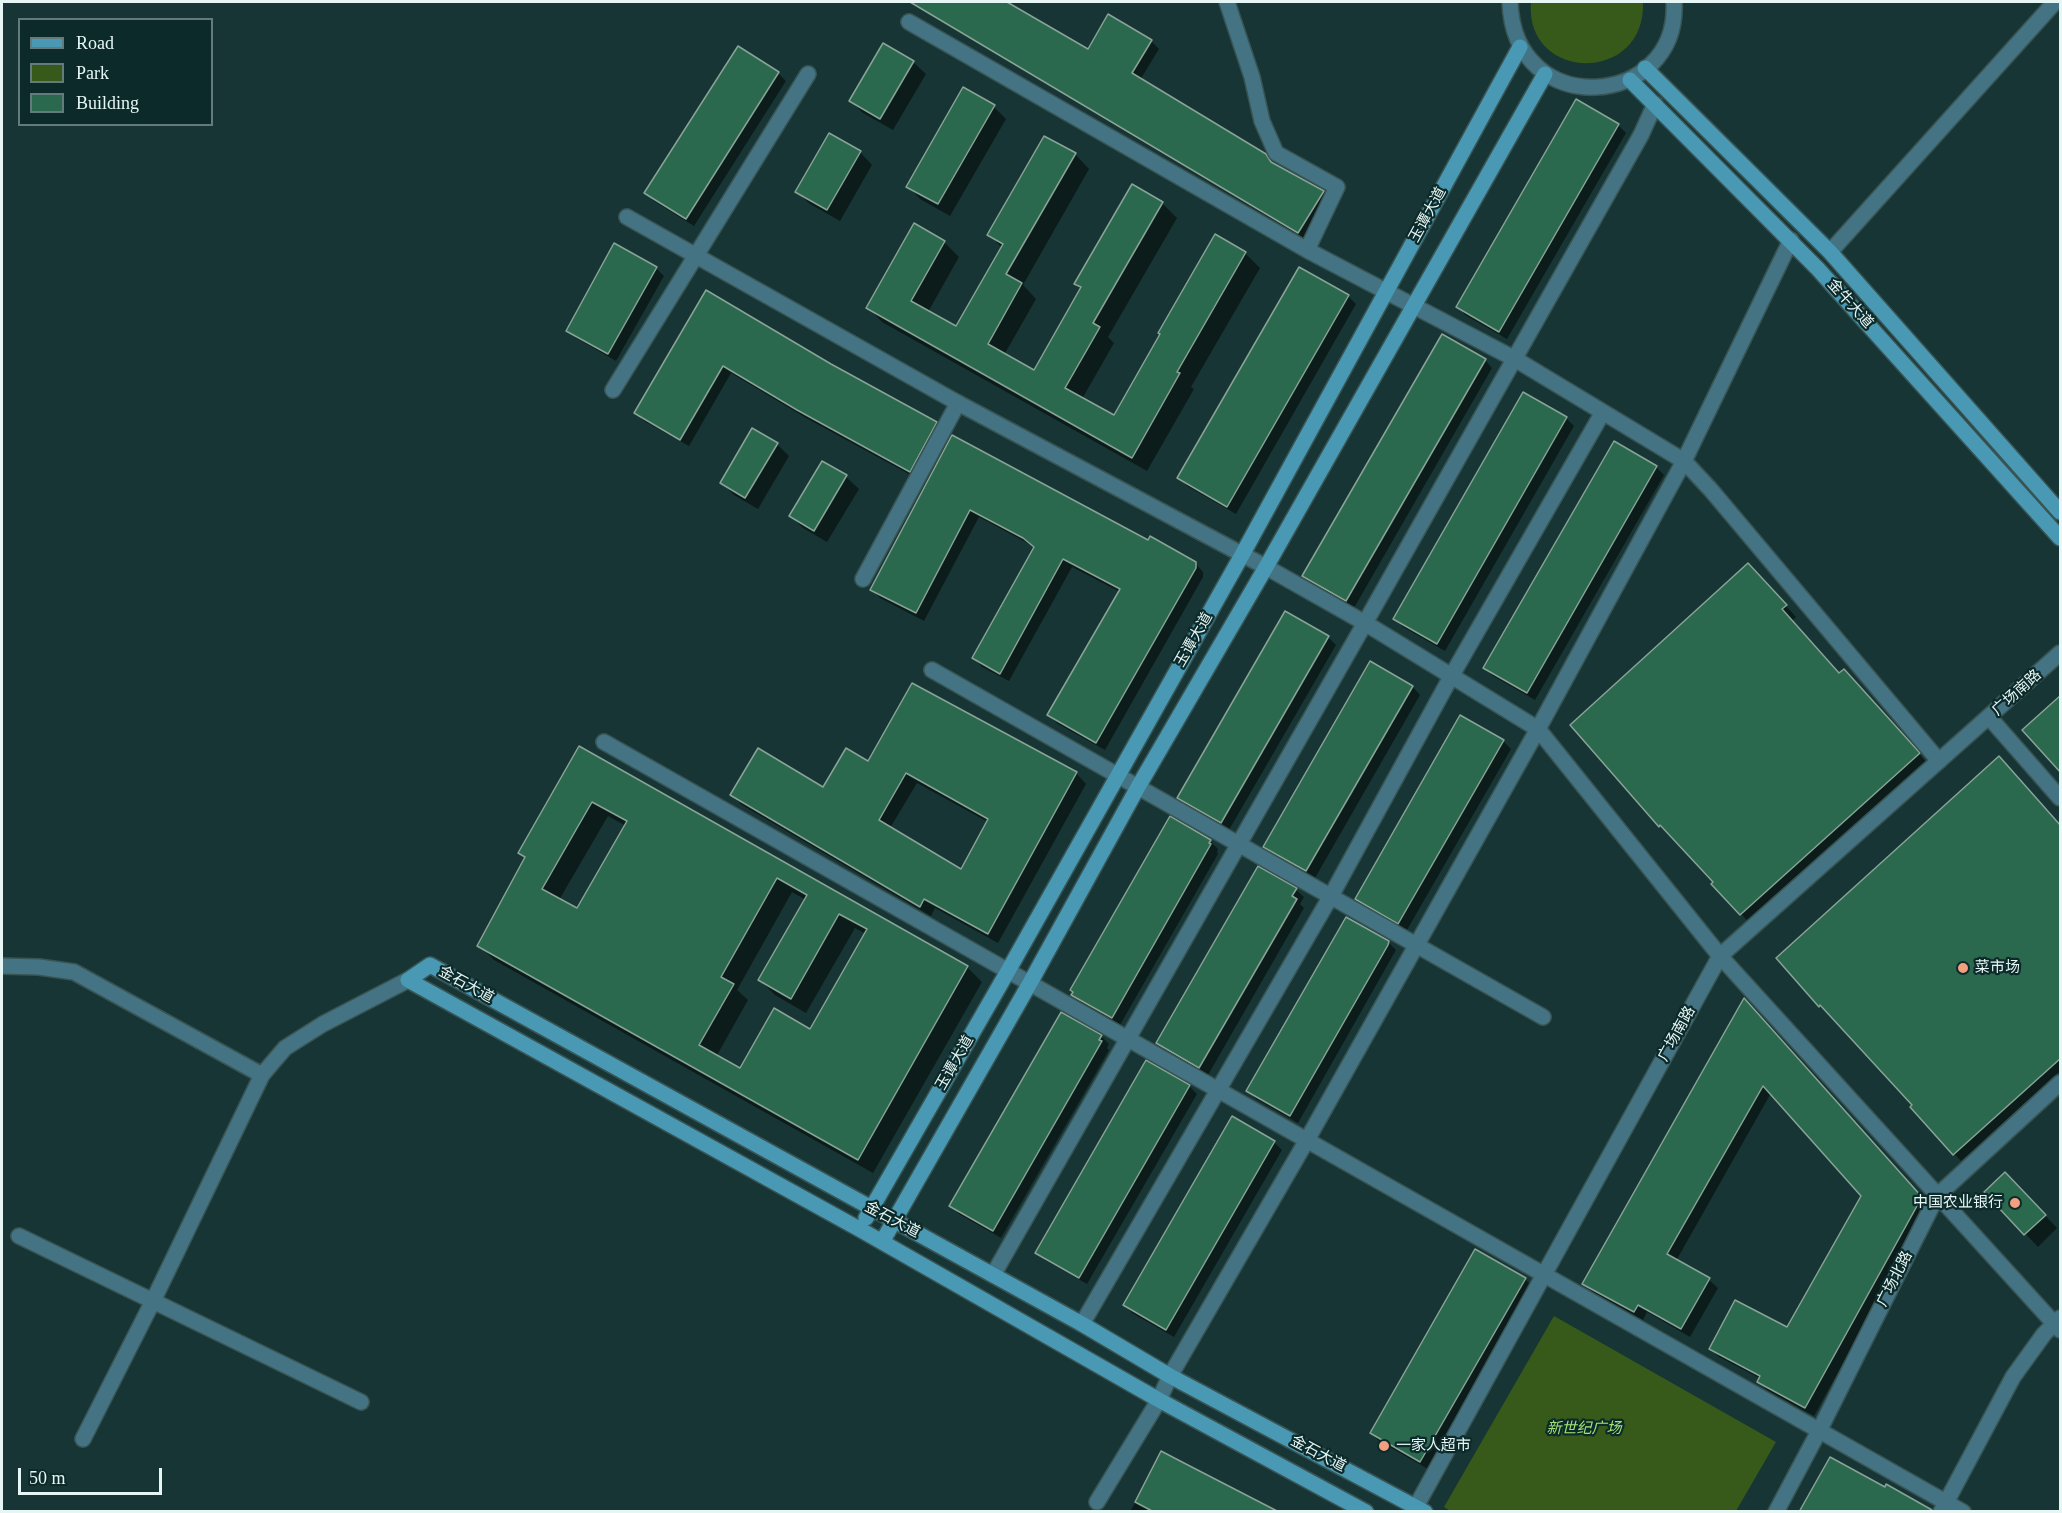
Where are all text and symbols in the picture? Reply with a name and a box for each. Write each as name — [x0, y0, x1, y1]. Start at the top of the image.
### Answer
legend — [18, 18, 213, 126]
text: Road — [76, 33, 114, 53]
text: Park — [76, 63, 109, 83]
text: Building — [76, 93, 139, 113]
street label: 玉谭大道 — [1406, 184, 1450, 246]
street label: 金牛大道 — [1823, 276, 1877, 332]
street label: 玉谭大道 — [1171, 610, 1217, 670]
street label: 广场南路 — [1989, 666, 2045, 720]
place label: 菜市场 — [1975, 959, 2020, 977]
marker: 菜市场 — [1956, 961, 1970, 975]
street label: 金石大道 — [435, 963, 497, 1007]
street label: 广场南路 — [1655, 1003, 1699, 1065]
street label: 玉谭大道 — [932, 1033, 978, 1093]
place label: 中国农业银行 — [1913, 1194, 2003, 1212]
marker: 中国农业银行 — [2008, 1196, 2022, 1210]
street label: 金石大道 — [861, 1198, 923, 1242]
street label: 广场北路 — [1873, 1248, 1917, 1310]
park label: 新世纪广场 — [1547, 1420, 1621, 1438]
street label: 金石大道 — [1287, 1432, 1349, 1476]
place label: 一家人超市 — [1396, 1437, 1471, 1455]
marker: 一家人超市 — [1377, 1439, 1391, 1453]
scale bar — [21, 1456, 165, 1494]
text: 50 m — [29, 1468, 66, 1488]

